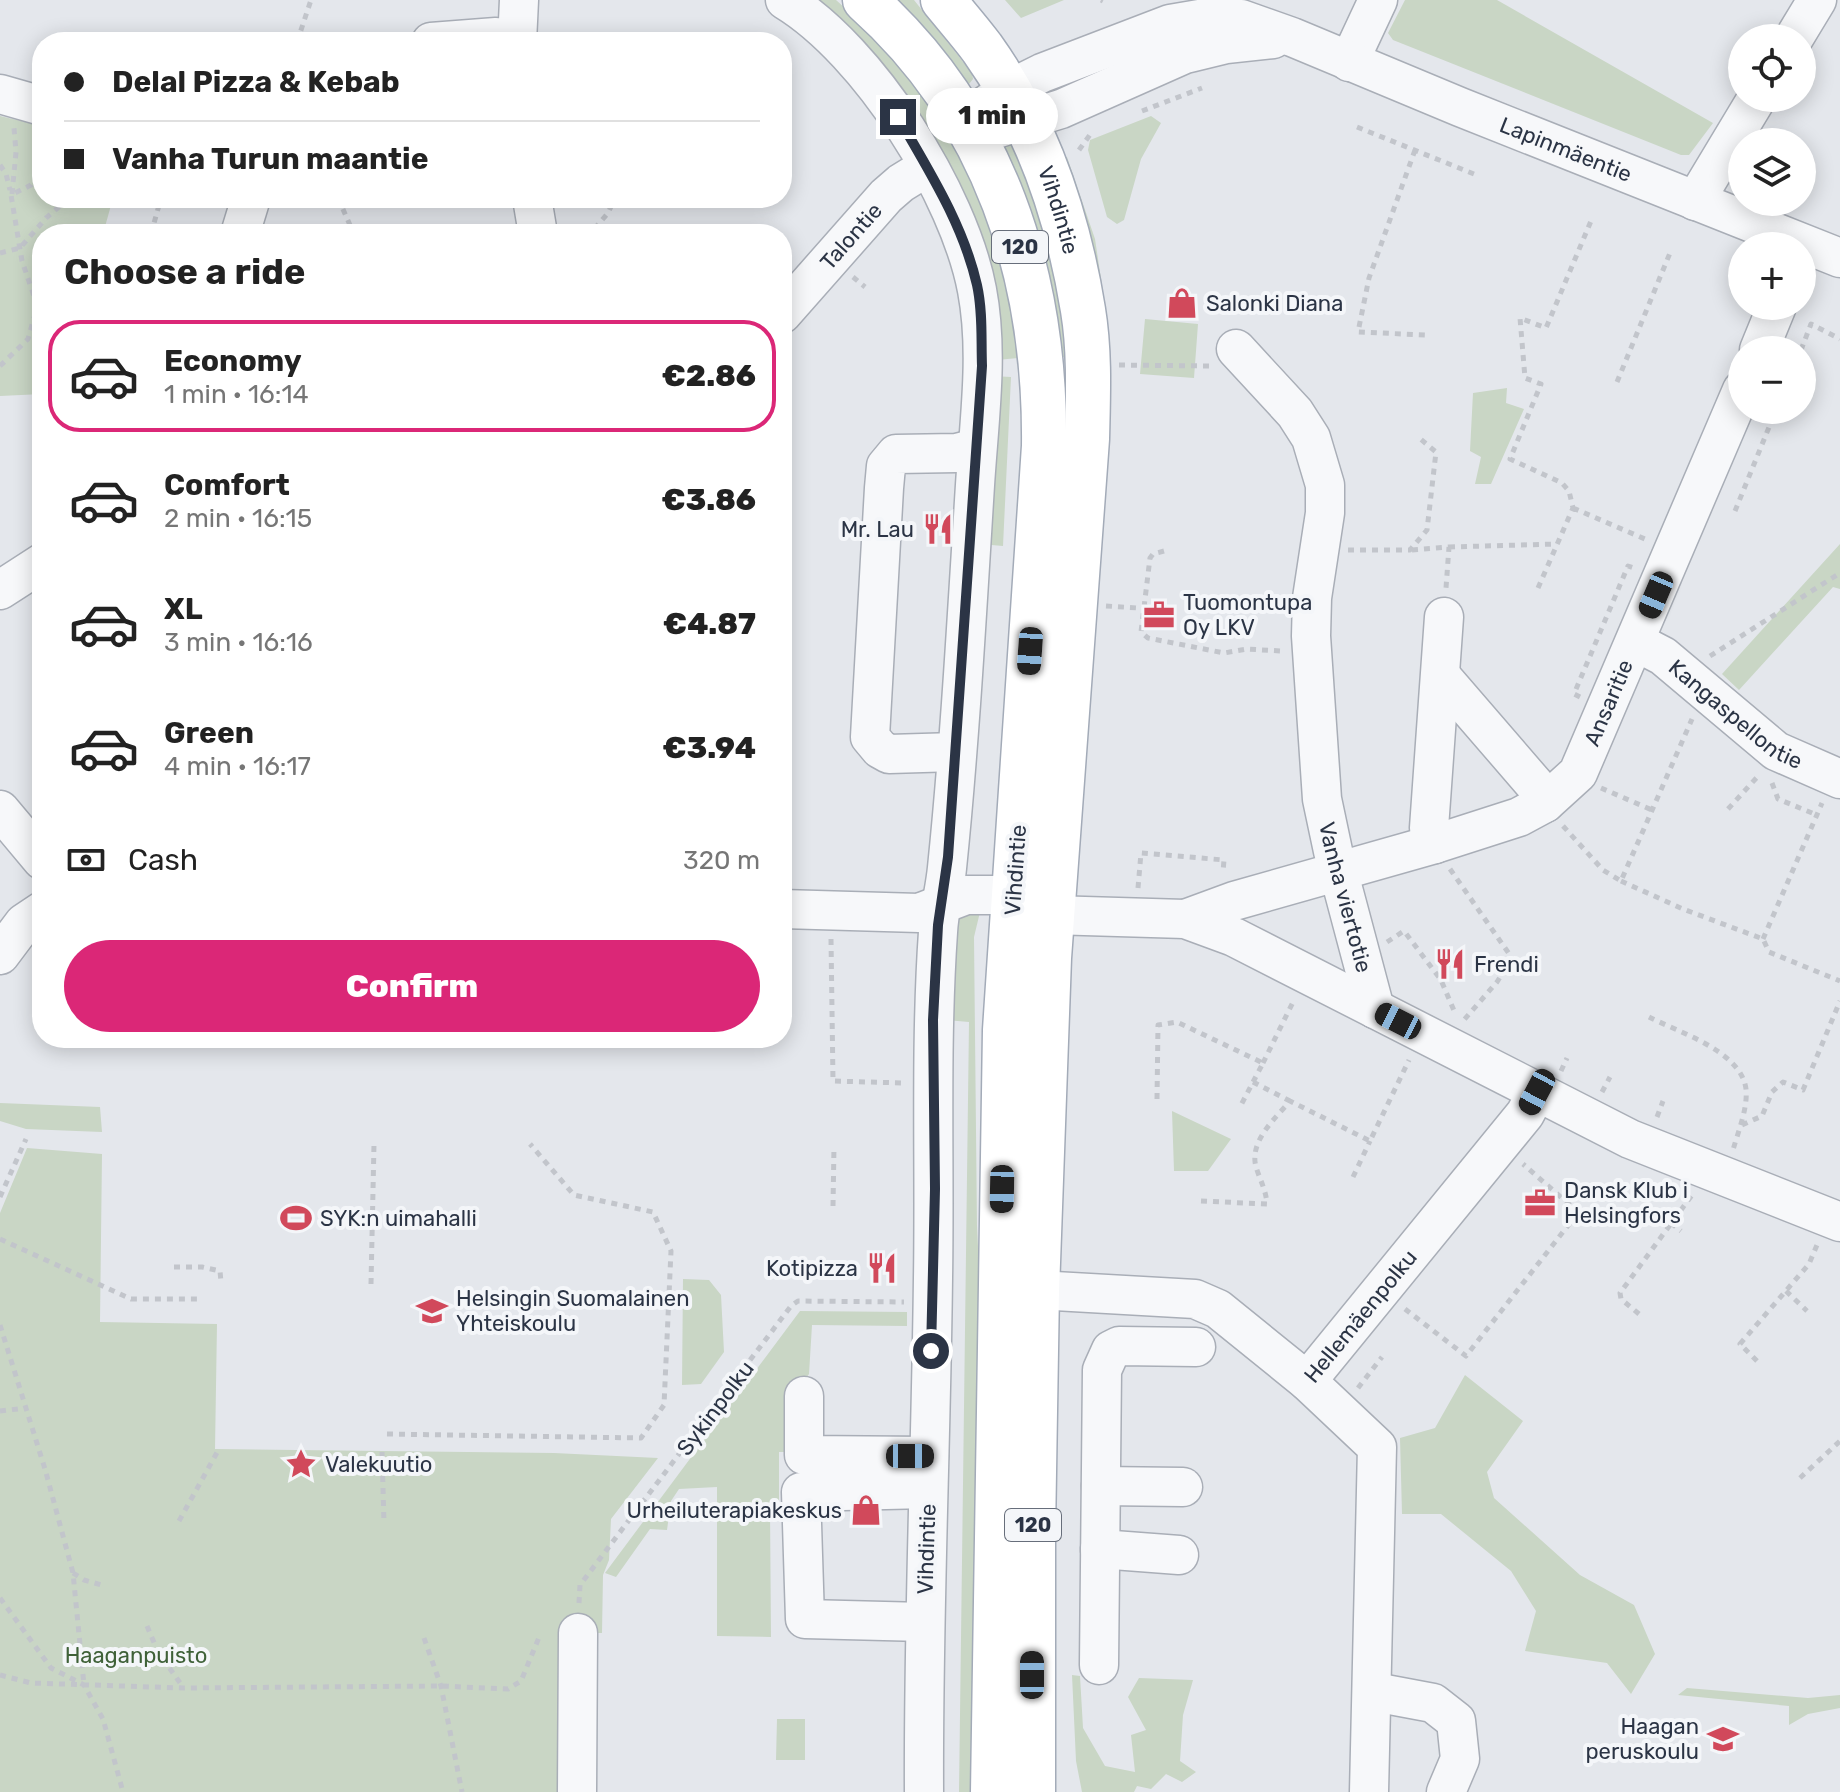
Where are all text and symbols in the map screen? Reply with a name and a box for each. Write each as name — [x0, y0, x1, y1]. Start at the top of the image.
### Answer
map controls — [1728, 24, 1816, 424]
button: locate — [1728, 24, 1816, 112]
text: Delal Pizza & Kebab — [112, 64, 400, 100]
callout: 1 min — [926, 89, 1058, 145]
route end — [880, 99, 916, 135]
text: 1 min — [958, 100, 1026, 131]
street label: Lapinmäentie — [1496, 111, 1636, 188]
button: layers — [1728, 128, 1816, 216]
text: Vanha Turun maantie — [112, 141, 429, 177]
street label: Vihdintie — [1032, 162, 1084, 257]
street label: Talontie — [814, 197, 888, 275]
road number: 120 — [992, 231, 1048, 263]
button: + — [1728, 232, 1816, 320]
text: Choose a ride — [64, 250, 305, 293]
shop icon: Salonki Diana — [1165, 286, 1199, 320]
place label: Salonki Diana — [1206, 290, 1343, 317]
button: − — [1728, 336, 1816, 424]
icon: car — [68, 340, 140, 412]
text: Economy — [164, 343, 302, 379]
text: €2.86 — [662, 358, 756, 394]
text: 1 min · 16:14 — [164, 379, 309, 410]
icon: car — [68, 464, 140, 536]
text: Comfort — [164, 467, 290, 503]
text: €3.86 — [662, 482, 756, 518]
text: 2 min · 16:15 — [164, 503, 312, 534]
restaurant icon: Mr. Lau — [921, 512, 955, 546]
place label: Mr. Lau — [841, 516, 914, 543]
car — [1636, 568, 1676, 622]
icon: car — [68, 588, 140, 660]
place label: Tuomontupa Oy LKV — [1183, 589, 1312, 641]
text: XL — [164, 591, 203, 627]
office icon: Tuomontupa Oy LKV — [1142, 598, 1176, 632]
text: €4.87 — [663, 606, 756, 642]
car — [1016, 626, 1044, 676]
text: 3 min · 16:16 — [164, 627, 313, 658]
street label: Kangaspellontie — [1663, 654, 1807, 775]
street label: Ansaritie — [1578, 656, 1639, 750]
icon: car — [68, 712, 140, 784]
text: Green — [164, 715, 254, 751]
text: €3.94 — [663, 730, 756, 766]
text: 4 min · 16:17 — [164, 751, 311, 782]
street label: Vanha viertotie — [1313, 819, 1378, 975]
street label: Vihdintie — [999, 824, 1032, 916]
icon: cash — [64, 838, 108, 882]
text: Cash — [128, 842, 198, 878]
text: 320 m — [683, 845, 760, 876]
button: Confirm — [64, 940, 760, 1032]
restaurant icon: Frendi — [1433, 947, 1467, 981]
place label: Frendi — [1474, 951, 1539, 978]
car — [1371, 999, 1425, 1043]
car — [1515, 1065, 1559, 1119]
car — [990, 1165, 1014, 1213]
place label: Dansk Klub i Helsingfors — [1564, 1177, 1688, 1229]
office icon: Dansk Klub i Helsingfors — [1523, 1186, 1557, 1220]
sports icon: SYK:n uimahalli — [279, 1201, 313, 1235]
place label: SYK:n uimahalli — [320, 1205, 477, 1232]
street label: Hellemäenpolku — [1298, 1244, 1423, 1388]
restaurant icon: Kotipizza — [865, 1251, 899, 1285]
place label: Kotipizza — [766, 1255, 858, 1282]
place label: Helsingin Suomalainen Yhteiskoulu — [456, 1285, 690, 1337]
school or university icon: Helsingin Suomalainen Yhteiskoulu — [415, 1294, 449, 1328]
route start — [913, 1333, 949, 1369]
street label: Sykinpolku — [671, 1356, 760, 1461]
car — [886, 1444, 934, 1468]
place icon: Valekuutio — [284, 1447, 318, 1481]
place label: Valekuutio — [325, 1451, 432, 1478]
shop icon: Urheiluterapiakeskus — [849, 1493, 883, 1527]
place label: Urheiluterapiakeskus — [627, 1497, 842, 1524]
street label: Vihdintie — [911, 1503, 942, 1595]
road number: 120 — [1005, 1509, 1061, 1541]
park label: Haaganpuisto — [65, 1642, 207, 1669]
car — [1020, 1651, 1044, 1699]
place label: Haagan peruskoulu — [1585, 1713, 1699, 1765]
school or university icon: Haagan peruskoulu — [1706, 1722, 1740, 1756]

